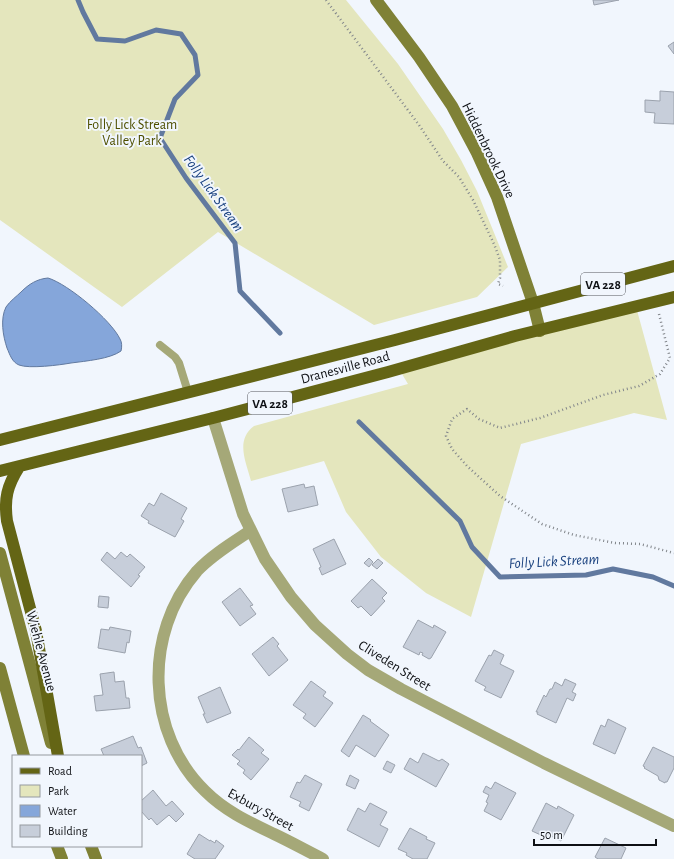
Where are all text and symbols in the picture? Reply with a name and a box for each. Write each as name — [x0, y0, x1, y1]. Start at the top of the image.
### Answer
street label: Hiddenbrook Drive — [459, 101, 517, 200]
park label: Folly Lick Stream Valley Park — [87, 118, 177, 148]
water label: Folly Lick Stream — [181, 152, 246, 234]
road number: VA 228 — [581, 273, 625, 295]
street label: Dranesville Road — [299, 349, 391, 387]
road number: VA 228 — [248, 392, 292, 414]
water label: Folly Lick Stream — [508, 552, 600, 571]
street label: Wiehle Avenue — [24, 610, 58, 693]
street label: Cliveden Street — [356, 638, 434, 694]
legend — [12, 755, 142, 847]
text: Road — [48, 765, 72, 777]
text: Park — [48, 785, 69, 797]
street label: Exbury Street — [225, 786, 296, 834]
text: Water — [48, 805, 77, 817]
scale bar — [534, 821, 656, 847]
text: Building — [48, 825, 88, 837]
text: 50 m — [540, 829, 563, 841]

